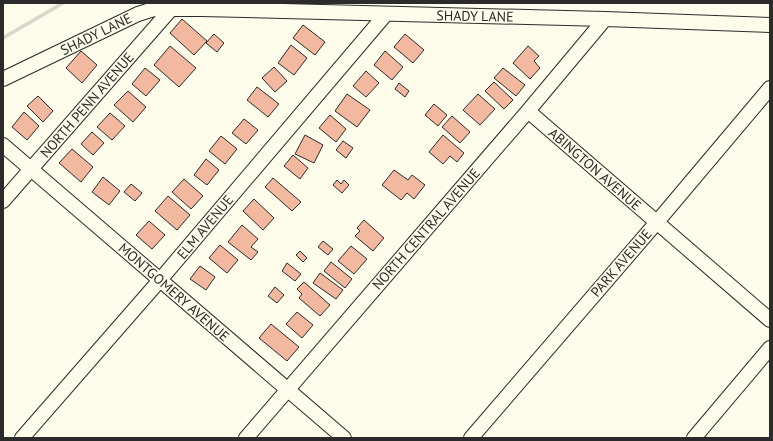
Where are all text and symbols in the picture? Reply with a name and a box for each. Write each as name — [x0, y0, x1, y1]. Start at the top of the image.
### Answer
street label: SHADY LANE — [436, 6, 514, 26]
street label: SHADY LANE — [57, 9, 135, 59]
street label: NORTH PENN AVENUE — [36, 49, 138, 161]
street label: ABINGTON AVENUE — [545, 124, 645, 214]
street label: NORTH CENTRAL AVENUE — [368, 165, 484, 293]
street label: ELM AVENUE — [173, 191, 237, 263]
street label: PARK AVENUE — [587, 225, 655, 301]
street label: MONTGOMERY AVENUE — [115, 239, 233, 345]

